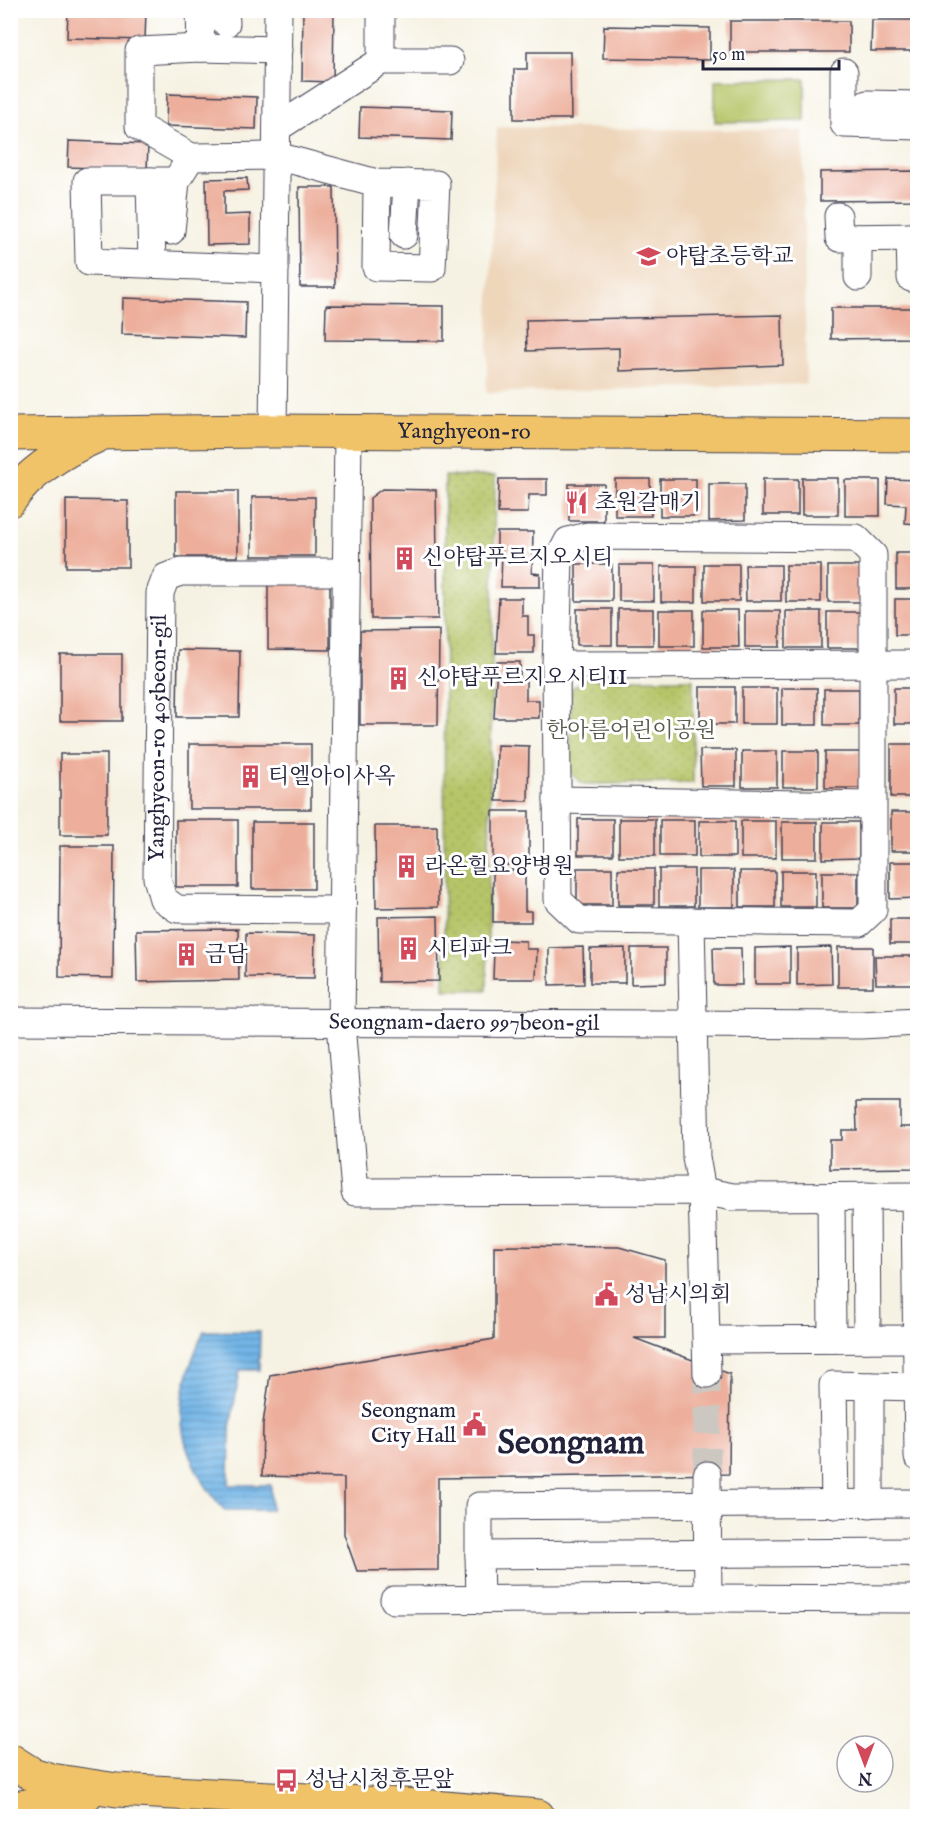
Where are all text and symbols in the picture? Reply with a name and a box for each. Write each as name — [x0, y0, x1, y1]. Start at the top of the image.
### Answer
scale bar — [703, 33, 840, 71]
text: 50 m — [712, 44, 745, 67]
place label: 야탑초등학교 — [666, 243, 794, 271]
school or university icon: 야탑초등학교 — [635, 244, 661, 270]
street label: Yanghyeon-ro — [397, 418, 531, 447]
place label: 초원갈매기 — [595, 489, 701, 517]
restaurant icon: 초원갈매기 — [564, 490, 590, 516]
place label: 신야탑푸르지오시티 — [422, 544, 613, 572]
building icon: 신야탑푸르지오시티 — [391, 545, 417, 571]
street label: Yanghyeon-ro 405beon-gil — [143, 614, 174, 862]
place label: 신야탑푸르지오시티II — [417, 664, 627, 692]
building icon: 신야탑푸르지오시티II — [386, 665, 412, 691]
park label: 한아름어린이공원 — [546, 717, 716, 745]
place label: 티엘아이사옥 — [268, 763, 396, 791]
building icon: 티엘아이사옥 — [237, 764, 263, 790]
place label: 라온힐요양병원 — [425, 853, 574, 881]
building icon: 라온힐요양병원 — [394, 854, 420, 880]
place label: 시티파크 — [427, 935, 512, 963]
building icon: 시티파크 — [396, 936, 422, 962]
place label: 금담 — [205, 941, 248, 969]
building icon: 금담 — [174, 942, 200, 968]
street label: Seongnam-daero 997beon-gil — [329, 1008, 599, 1038]
place label: 성남시의회 — [625, 1281, 731, 1309]
public building icon: 성남시의회 — [594, 1282, 620, 1308]
place label: Seongnam City Hall — [361, 1397, 456, 1450]
public building icon: Seongnam City Hall — [461, 1411, 487, 1437]
district label: Seongnam — [498, 1422, 644, 1465]
north arrow — [835, 1734, 895, 1794]
place label: 성남시청후문앞 — [305, 1766, 455, 1794]
bus stop icon: 성남시청후문앞 — [274, 1767, 300, 1793]
text: N — [858, 1767, 873, 1787]

